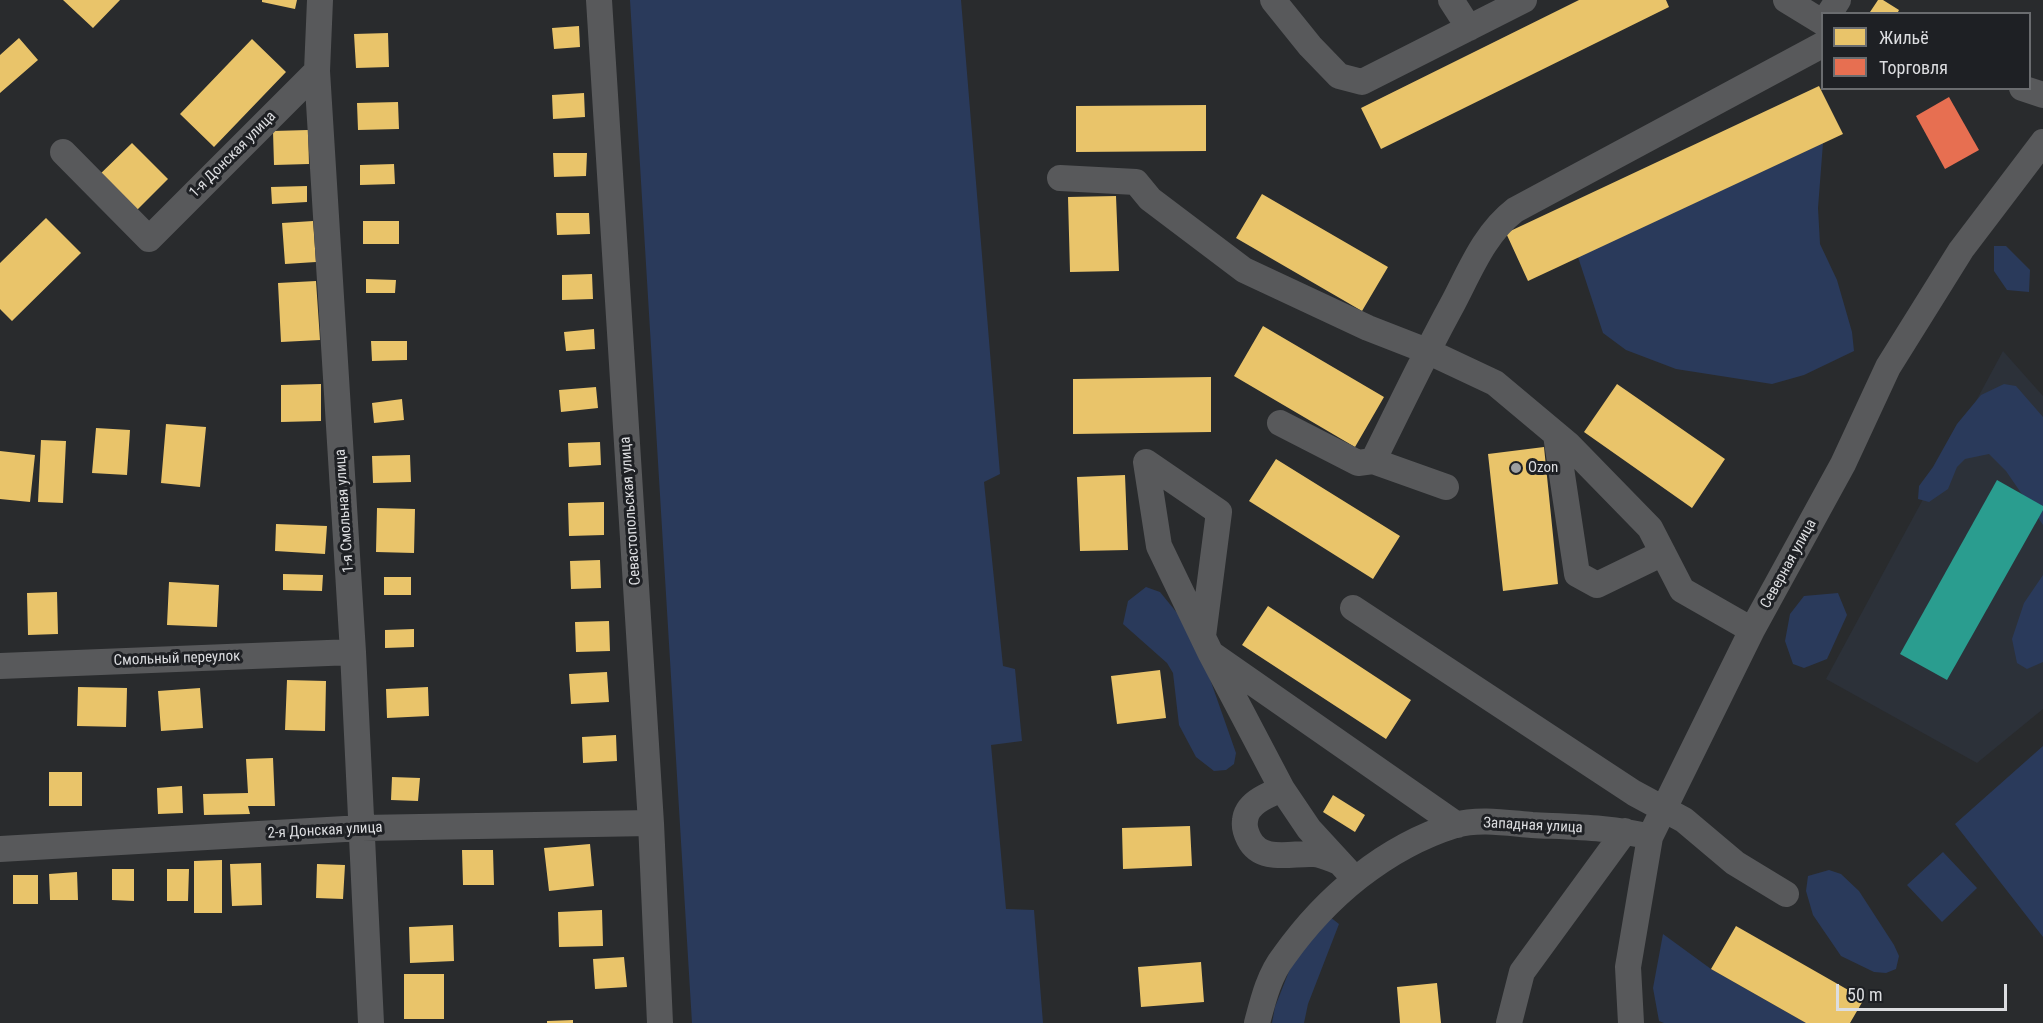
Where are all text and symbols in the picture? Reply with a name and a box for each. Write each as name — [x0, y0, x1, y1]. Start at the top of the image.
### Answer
legend — [1821, 12, 2031, 90]
text: Жильё — [1879, 27, 1929, 48]
text: Торговля — [1879, 57, 1948, 78]
street label: 1-я Донская улица — [186, 108, 280, 202]
street label: Севастопольская улица — [617, 436, 645, 586]
street label: 1-я Смольная улица — [332, 449, 358, 573]
place label: Ozon — [1528, 459, 1558, 477]
marker: Ozon — [1509, 461, 1523, 475]
street label: Северная улица — [1757, 516, 1821, 612]
street label: Смольный переулок — [113, 648, 241, 670]
street label: Западная улица — [1483, 814, 1583, 838]
street label: 2-я Донская улица — [267, 819, 383, 843]
scale bar — [1839, 972, 2010, 1010]
text: 50 m — [1847, 984, 1882, 1005]

